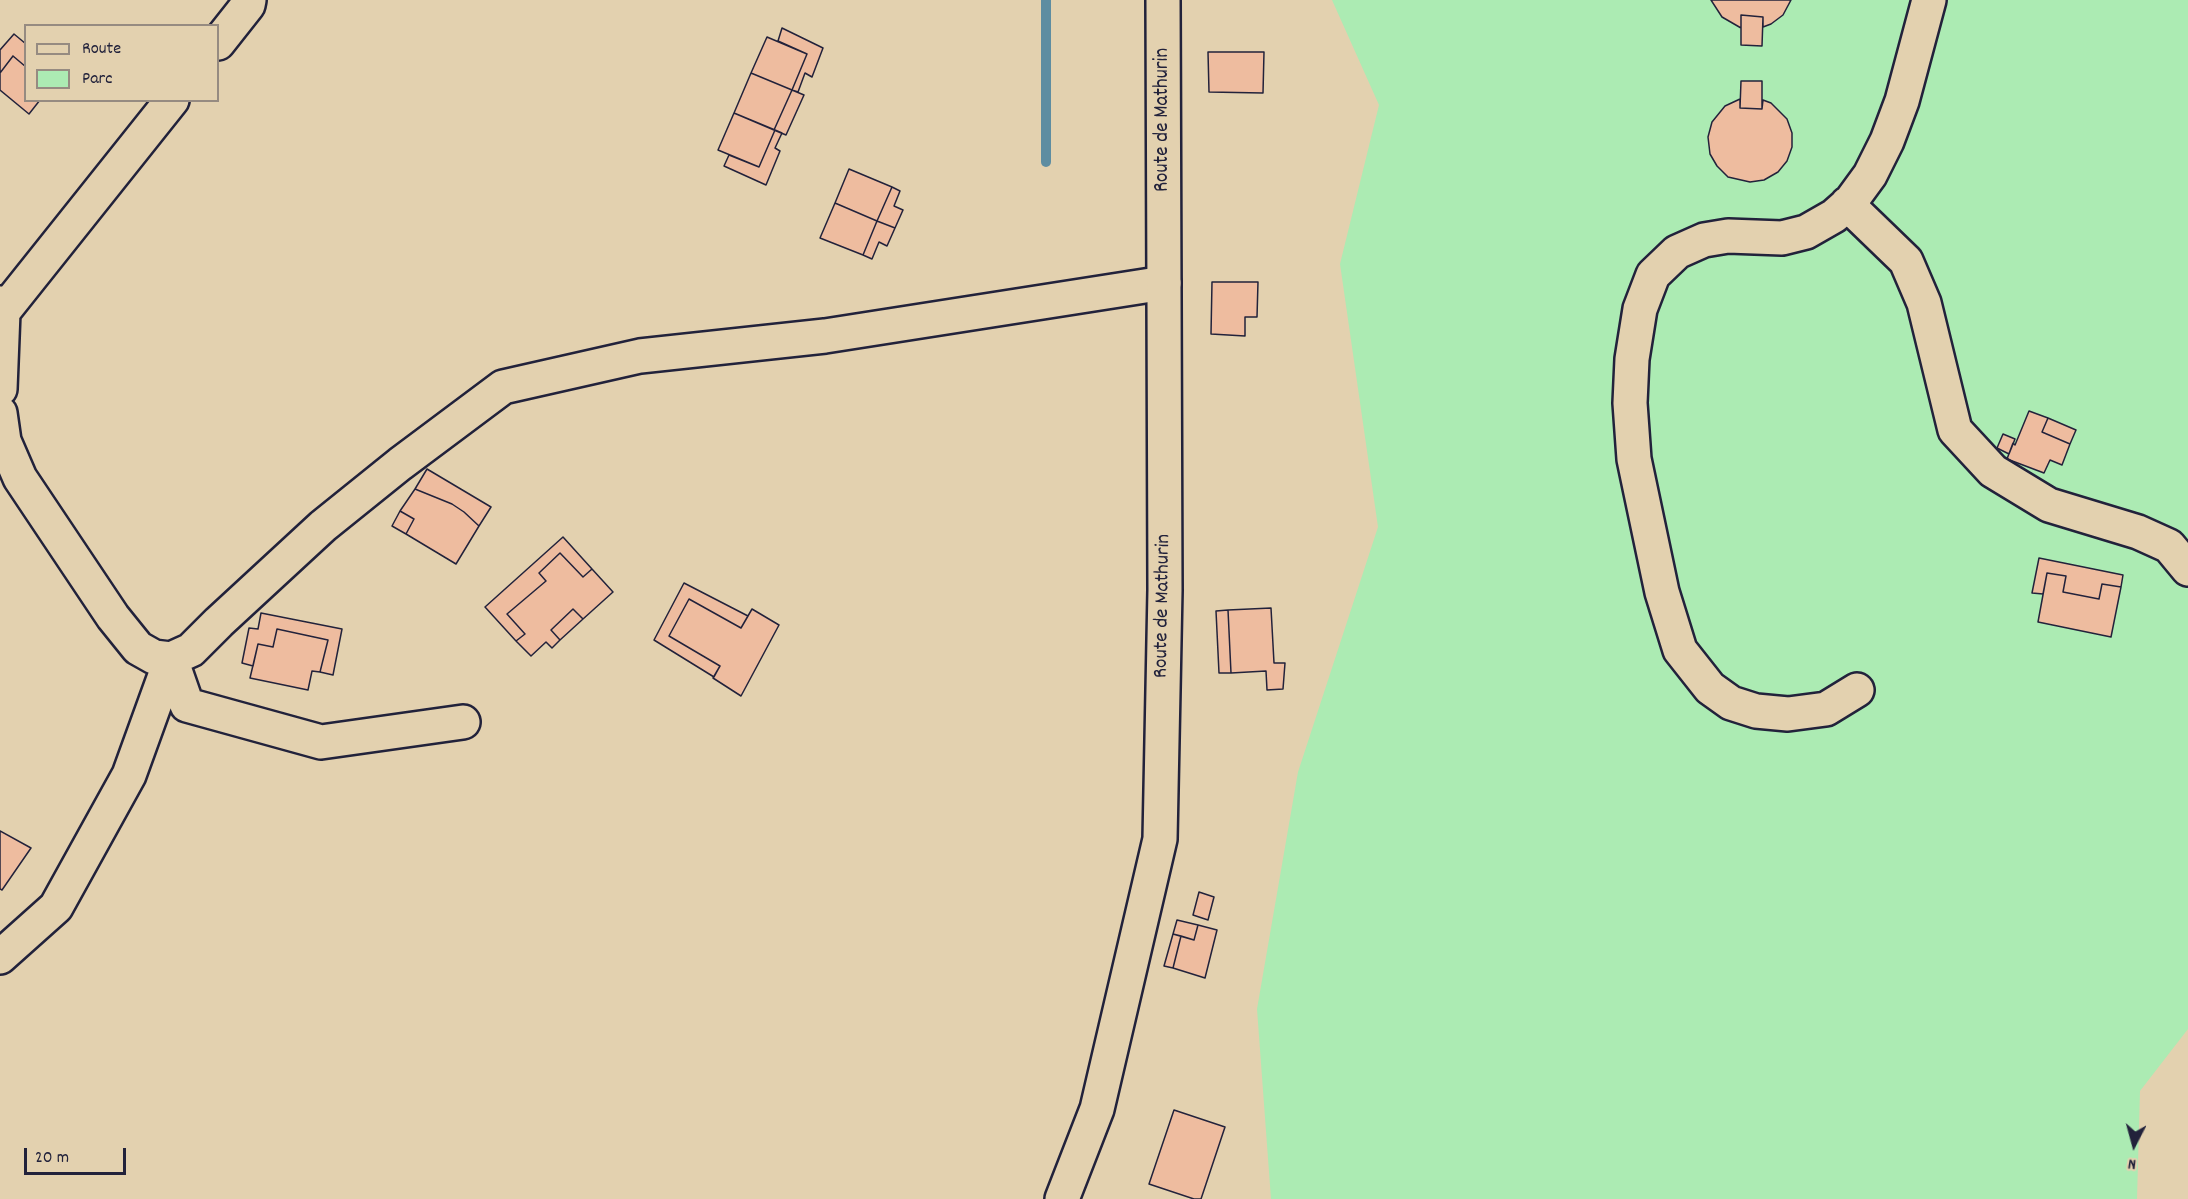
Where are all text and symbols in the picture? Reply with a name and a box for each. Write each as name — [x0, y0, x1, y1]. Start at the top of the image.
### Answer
legend — [24, 24, 219, 102]
text: Route — [82, 37, 121, 62]
street label: Route de Mathurin — [1151, 48, 1177, 192]
text: Parc — [82, 67, 113, 92]
street label: Route de Mathurin — [1150, 534, 1178, 678]
north arrow — [2104, 1115, 2164, 1175]
scale bar — [27, 1136, 129, 1174]
text: 20 m — [35, 1146, 69, 1171]
text: N — [2127, 1152, 2137, 1175]

